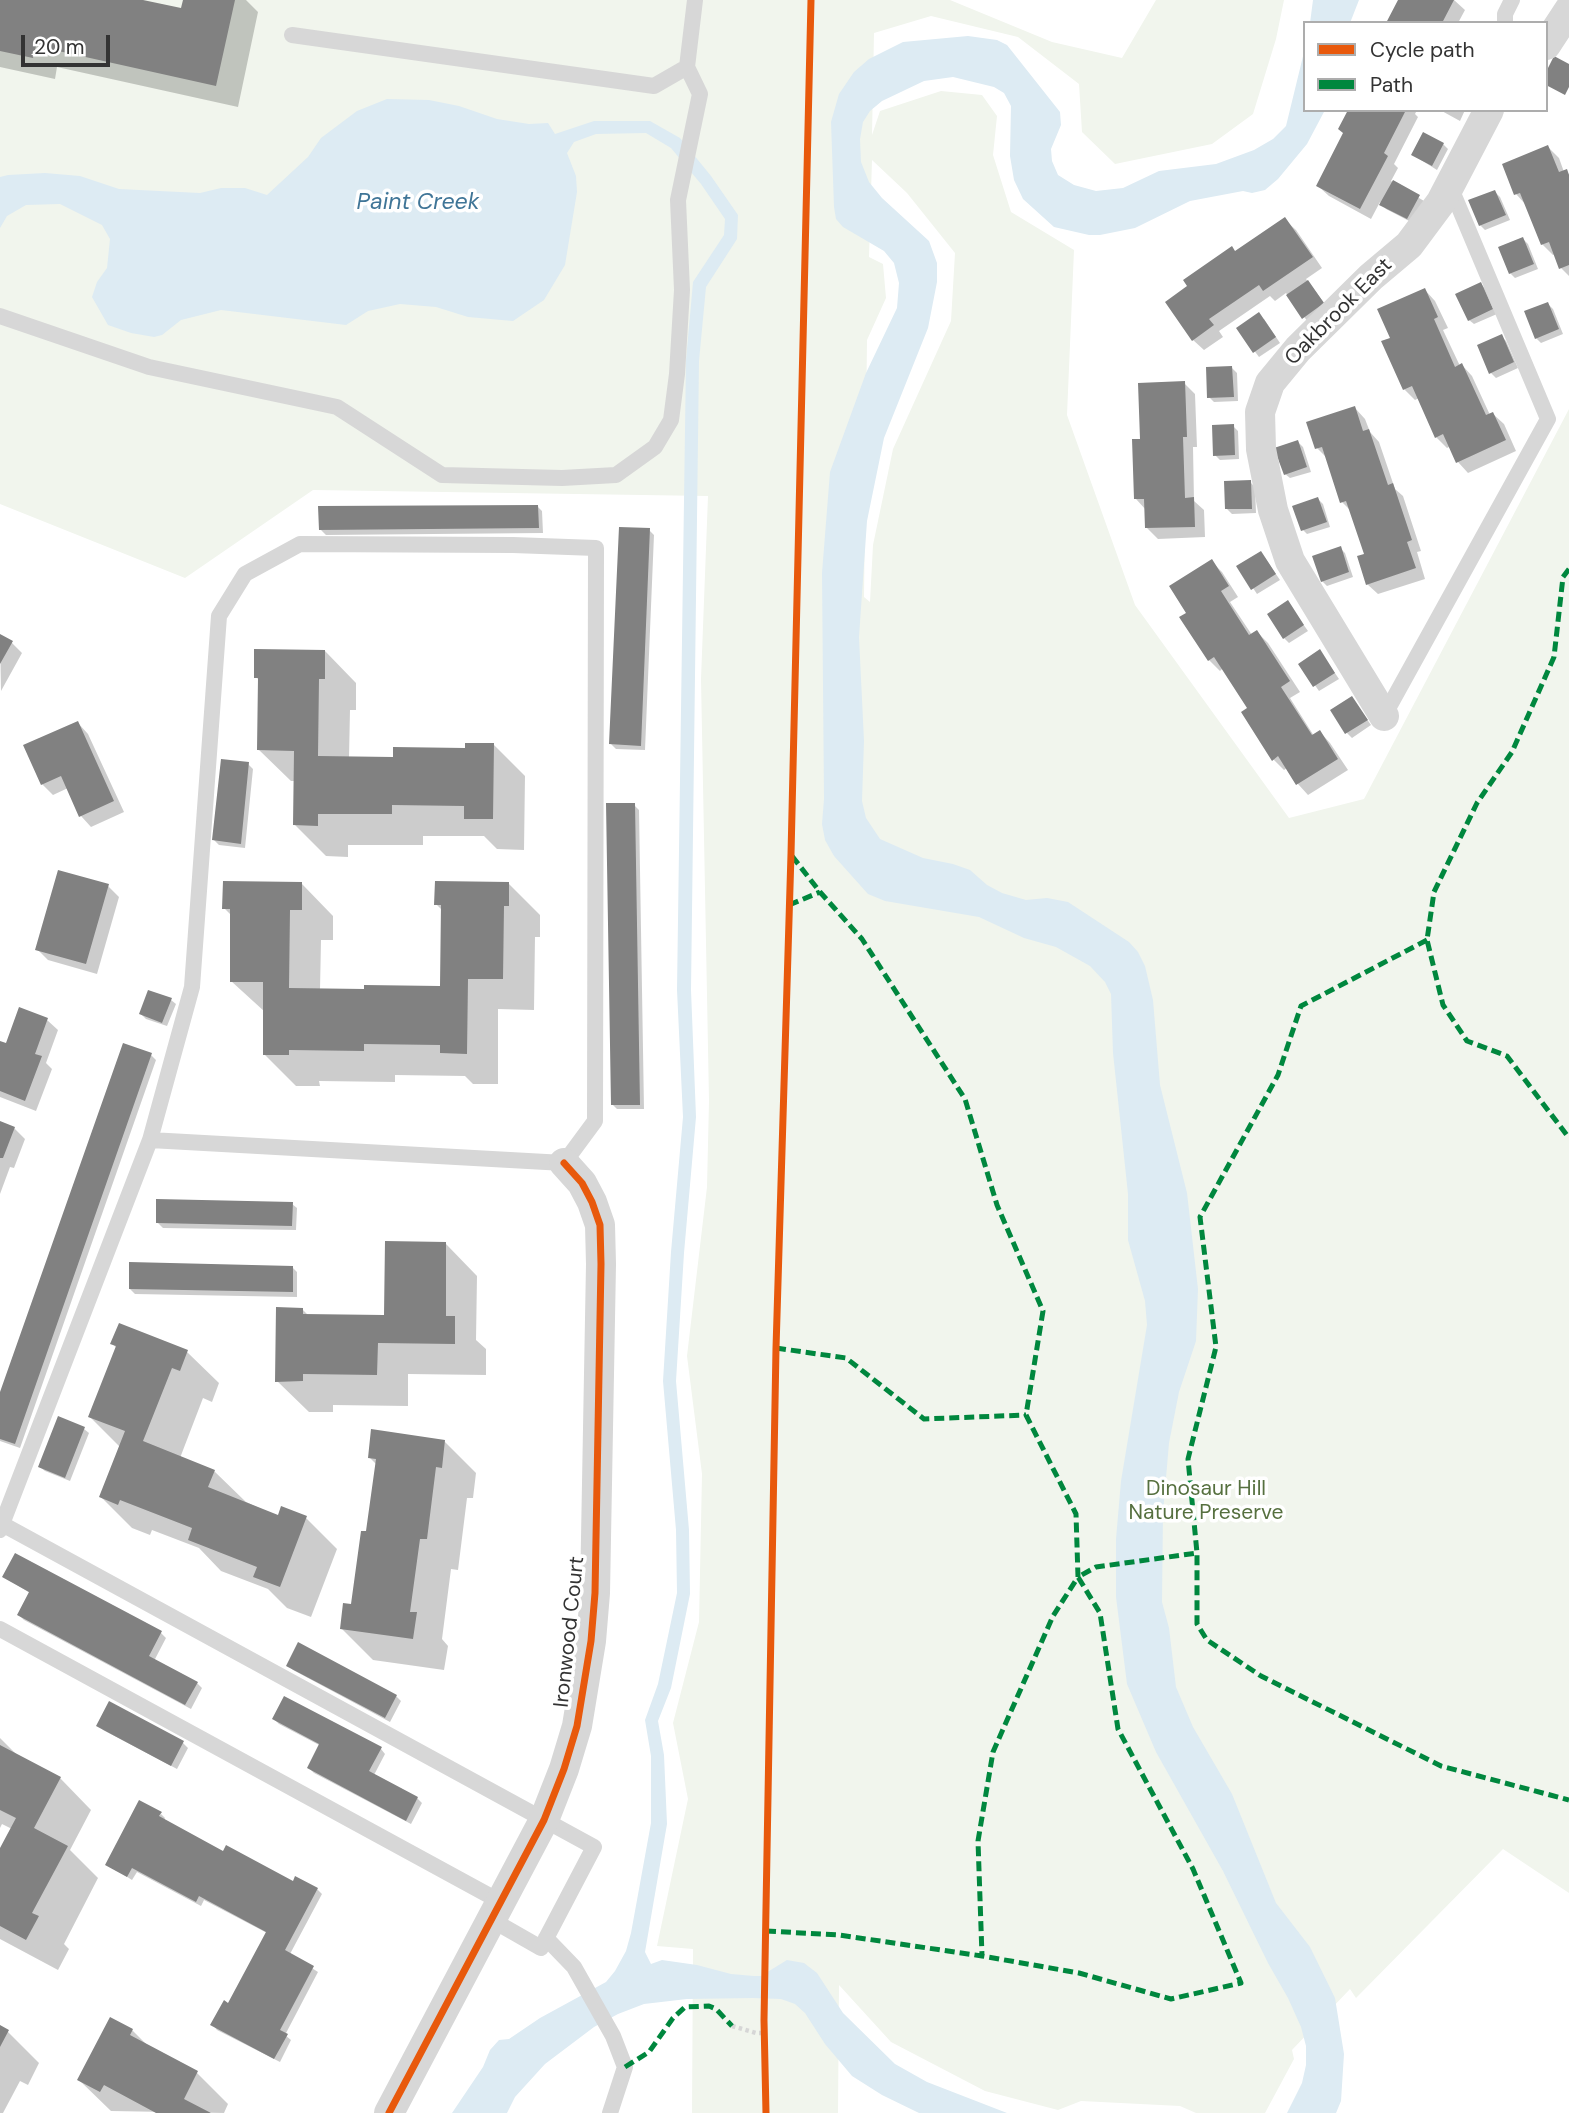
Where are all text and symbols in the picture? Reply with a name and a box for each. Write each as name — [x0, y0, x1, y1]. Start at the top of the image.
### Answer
scale bar — [24, 21, 114, 65]
legend — [1303, 21, 1548, 112]
text: 20 m — [34, 33, 85, 61]
text: Cycle path — [1370, 36, 1475, 64]
text: Path — [1370, 71, 1413, 99]
water label: Paint Creek — [357, 189, 479, 217]
street label: Oakbrook East — [1280, 253, 1398, 371]
park label: Dinosaur Hill Nature Preserve — [1129, 1476, 1283, 1526]
street label: Ironwood Court — [550, 1555, 590, 1709]

